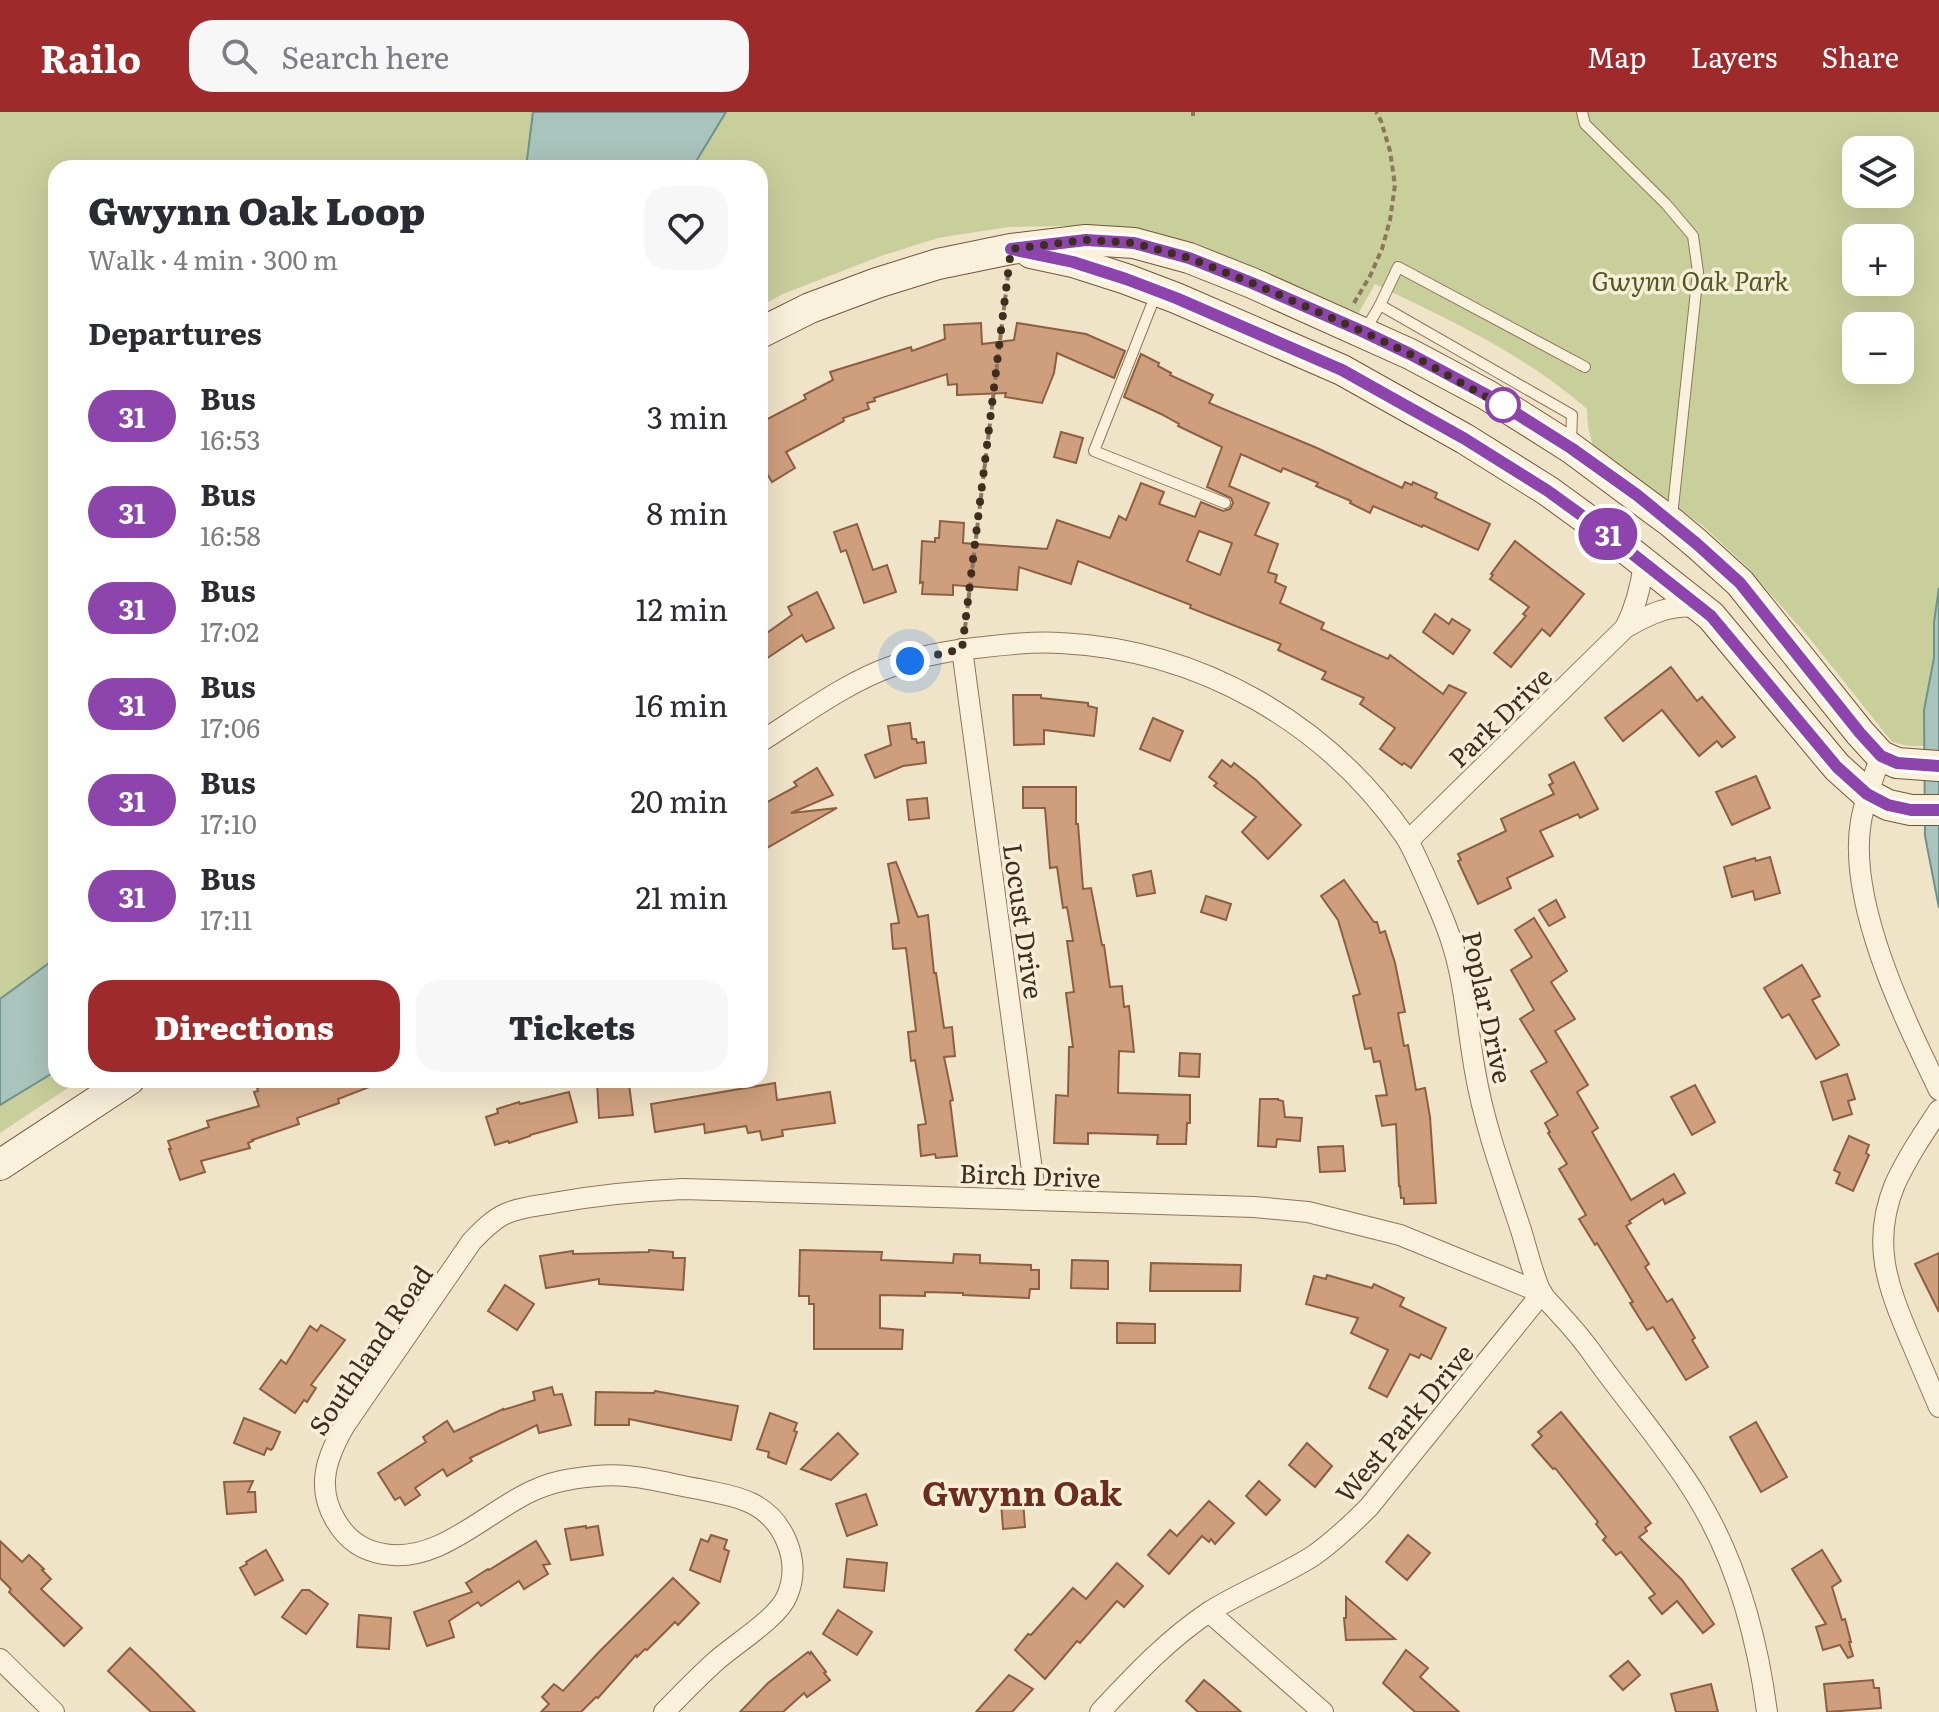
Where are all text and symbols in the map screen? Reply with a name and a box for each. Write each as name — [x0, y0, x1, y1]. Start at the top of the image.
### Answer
search box — [189, 20, 749, 92]
text: Railo — [40, 28, 141, 85]
icon: search — [217, 34, 261, 78]
text: Search here — [281, 34, 449, 78]
text: Map — [1587, 35, 1646, 77]
text: Layers — [1690, 35, 1777, 77]
text: Share — [1821, 35, 1899, 77]
map controls — [1842, 136, 1914, 384]
button: layers — [1842, 136, 1914, 208]
text: Gwynn Oak Loop — [88, 180, 425, 237]
button: heart — [644, 186, 728, 270]
button: + — [1842, 224, 1914, 296]
text: Walk · 4 min · 300 m — [88, 239, 338, 278]
park label: Gwynn Oak Park — [1591, 260, 1789, 299]
text: Departures — [88, 310, 262, 354]
button: − — [1842, 312, 1914, 384]
text: Bus — [200, 375, 256, 419]
unlabelled marker — [1486, 388, 1520, 422]
text: 3 min — [647, 394, 728, 438]
text: 31 — [118, 395, 146, 437]
text: 16:53 — [200, 419, 261, 458]
text: Bus — [200, 471, 256, 515]
text: 8 min — [647, 490, 728, 534]
text: 31 — [118, 491, 146, 533]
line badge: 31 — [1572, 508, 1644, 560]
text: 31 — [1594, 513, 1622, 555]
text: 16:58 — [200, 515, 261, 554]
text: Bus — [200, 567, 256, 611]
text: 12 min — [636, 586, 728, 630]
text: 31 — [118, 587, 146, 629]
text: 17:02 — [200, 611, 259, 650]
your location — [890, 641, 930, 681]
street label: Park Drive — [1439, 657, 1559, 775]
text: Bus — [200, 663, 256, 707]
text: 16 min — [635, 682, 728, 726]
text: 31 — [118, 683, 146, 725]
text: 17:06 — [200, 707, 260, 746]
text: Bus — [200, 759, 256, 803]
text: 20 min — [631, 778, 728, 822]
text: 31 — [118, 779, 146, 821]
text: 17:10 — [200, 803, 257, 842]
street label: Locust Drive — [995, 841, 1055, 1001]
text: Bus — [200, 855, 256, 899]
text: 21 min — [636, 874, 728, 918]
text: 31 — [118, 875, 146, 917]
text: 17:11 — [200, 899, 252, 938]
street label: Poplar Drive — [1454, 927, 1524, 1087]
button: Directions — [88, 980, 400, 1072]
button: Tickets — [416, 980, 728, 1072]
street label: Birch Drive — [959, 1152, 1101, 1196]
street label: Southland Road — [298, 1256, 441, 1442]
street label: West Park Drive — [1325, 1334, 1481, 1510]
district label: Gwynn Oak — [922, 1466, 1122, 1516]

